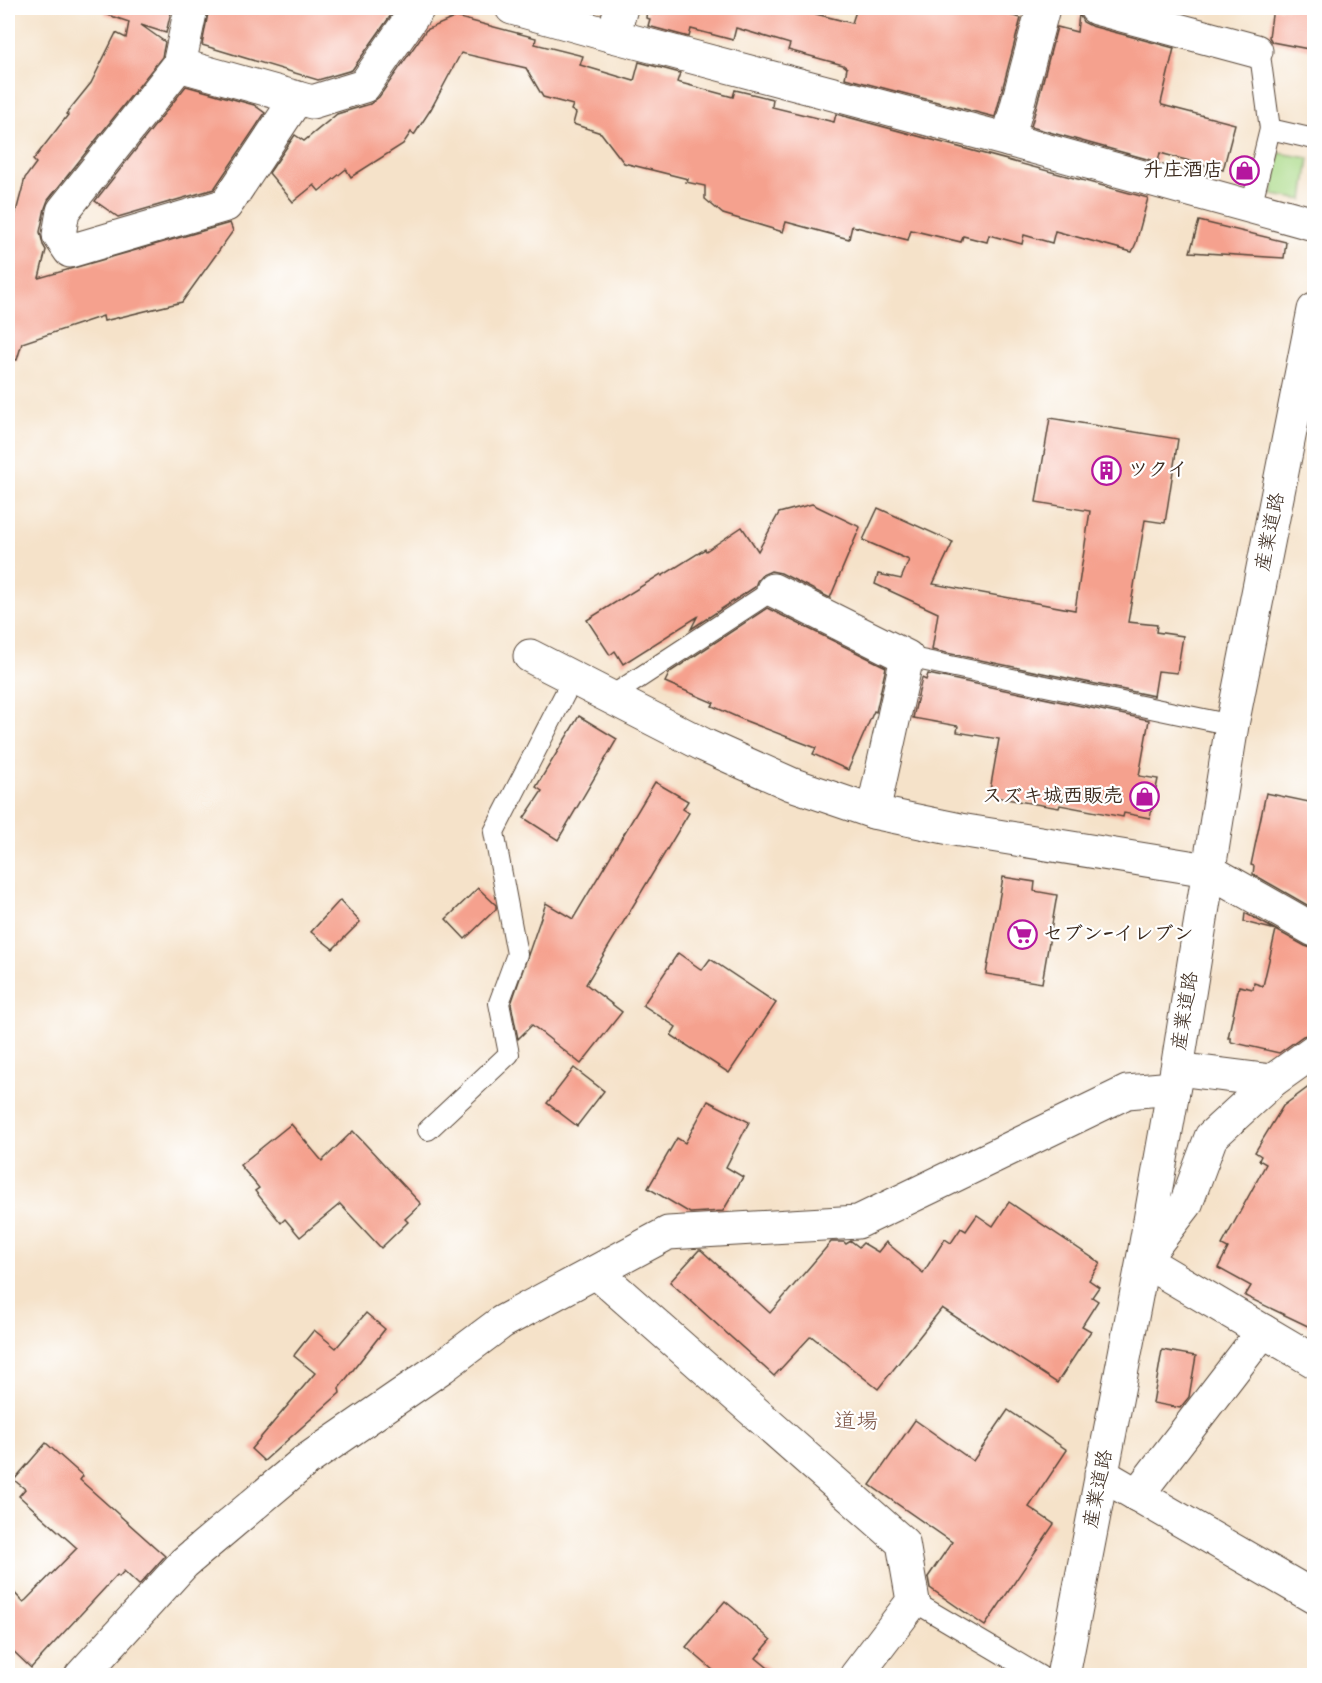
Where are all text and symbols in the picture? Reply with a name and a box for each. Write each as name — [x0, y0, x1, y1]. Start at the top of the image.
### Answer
place label: 升庄酒店 — [1143, 155, 1223, 187]
shop icon: 升庄酒店 — [1228, 155, 1260, 187]
building icon: ツクイ — [1091, 455, 1123, 487]
place label: ツクイ — [1128, 455, 1187, 487]
street label: 産業道路 — [1248, 490, 1294, 574]
place label: スズキ城西販売 — [982, 781, 1123, 813]
shop icon: スズキ城西販売 — [1128, 781, 1160, 813]
supermarket icon: セブン-イレブン — [1006, 919, 1038, 951]
place label: セブン-イレブン — [1043, 919, 1194, 951]
street label: 産業道路 — [1164, 969, 1208, 1053]
district label: 道場 — [834, 1405, 878, 1440]
street label: 産業道路 — [1076, 1447, 1122, 1531]

